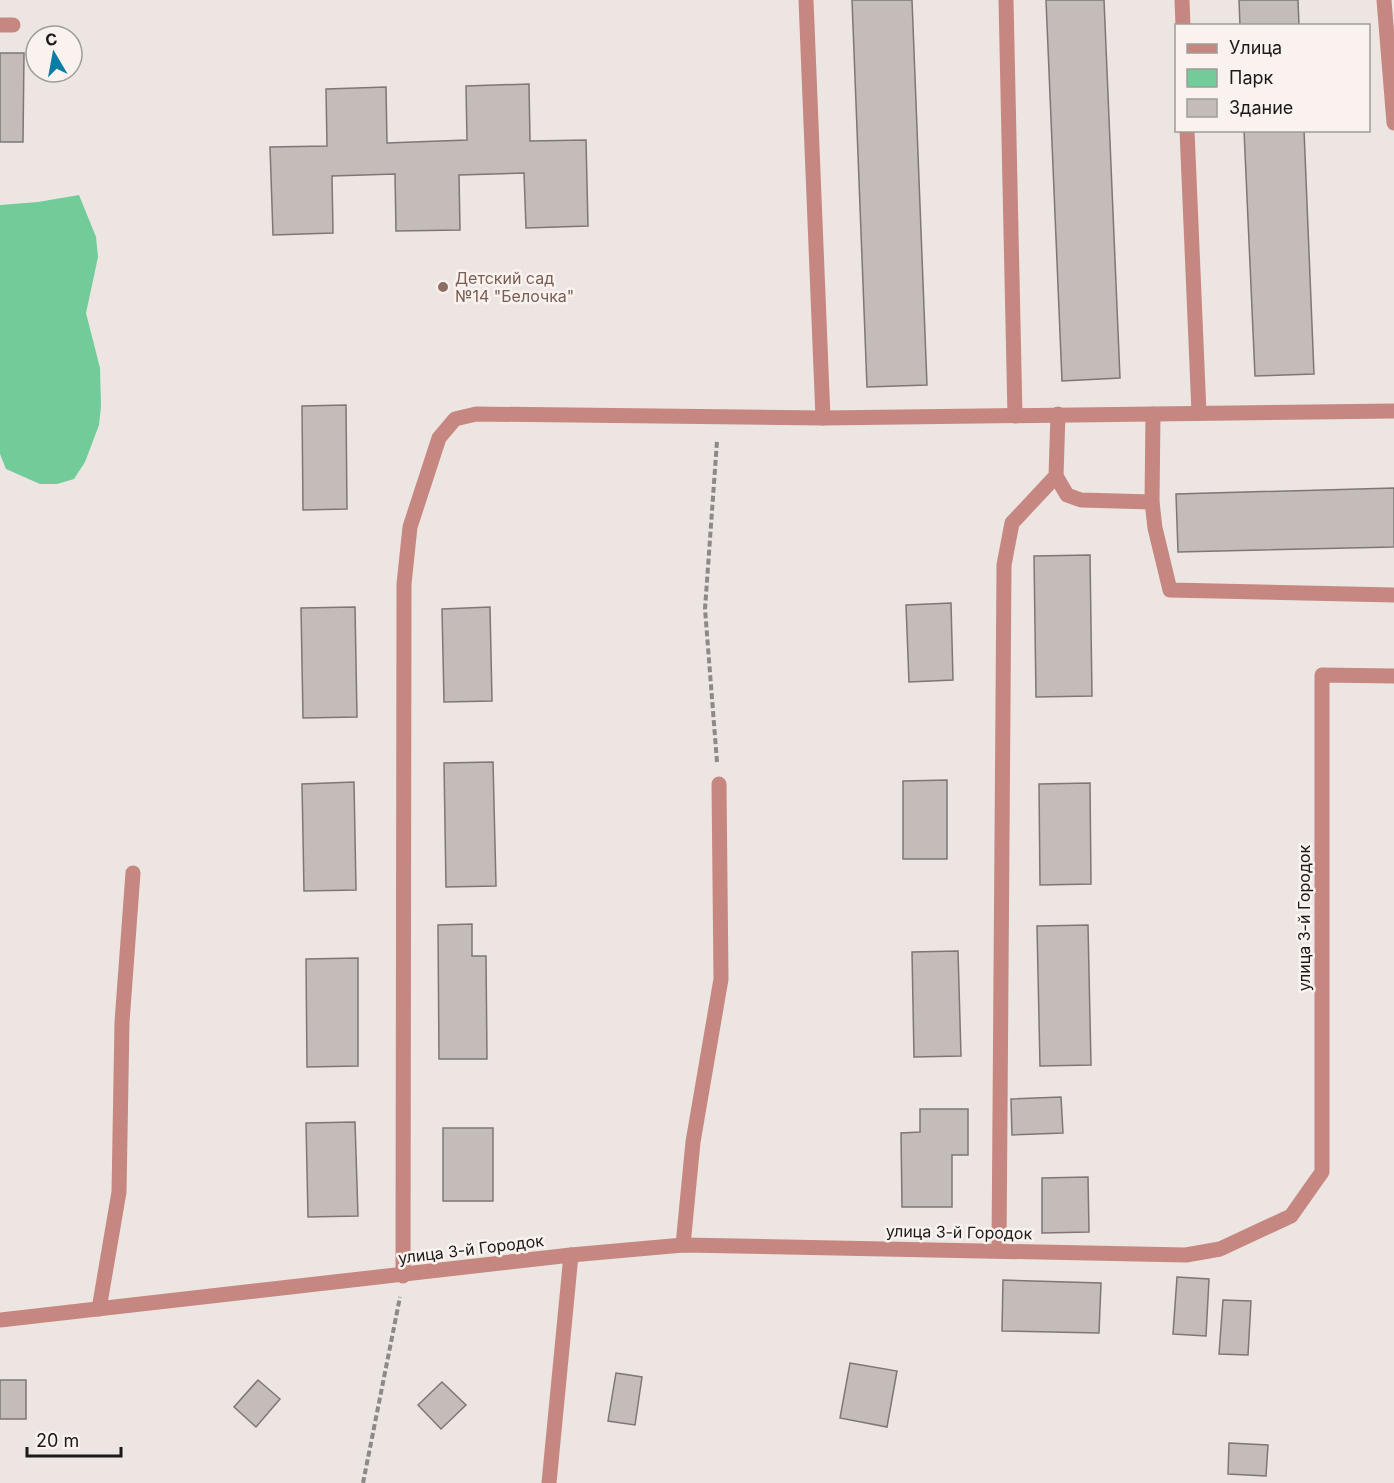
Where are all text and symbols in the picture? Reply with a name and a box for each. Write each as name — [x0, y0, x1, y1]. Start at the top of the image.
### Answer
north arrow — [24, 24, 84, 84]
legend — [1175, 24, 1370, 132]
text: С — [44, 28, 59, 50]
text: Улица — [1229, 37, 1282, 58]
text: Парк — [1229, 67, 1274, 88]
text: Здание — [1229, 97, 1293, 118]
place label: Детский сад №14 "Белочка" — [455, 268, 574, 306]
marker: Детский сад №14 "Белочка" — [436, 280, 450, 294]
street label: улица 3-й Городок — [1294, 844, 1314, 991]
street label: улица 3-й Городок — [886, 1221, 1033, 1243]
street label: улица 3-й Городок — [397, 1230, 545, 1268]
scale bar — [27, 1420, 122, 1458]
text: 20 m — [36, 1430, 79, 1451]

